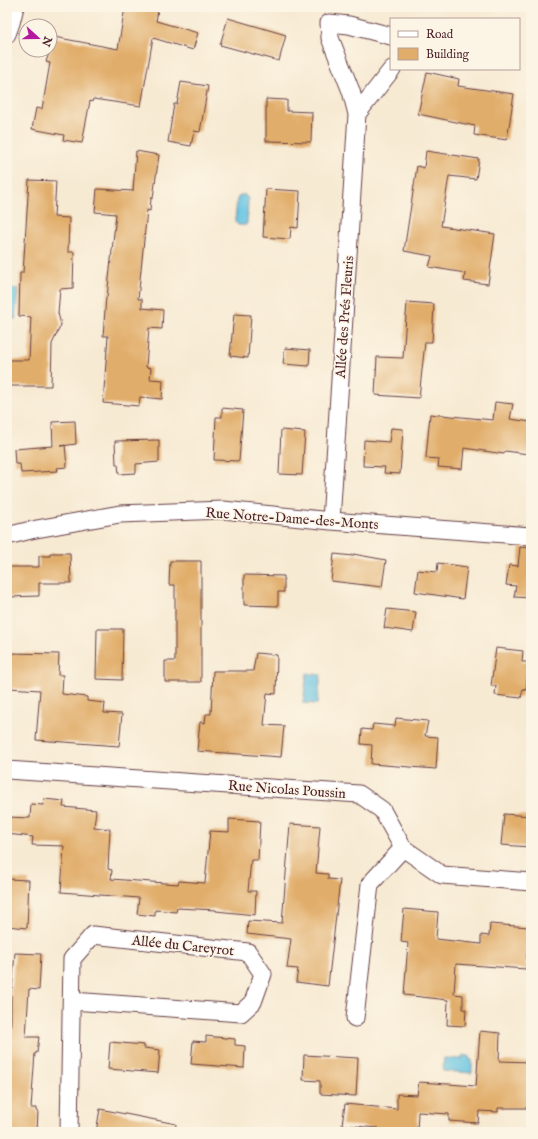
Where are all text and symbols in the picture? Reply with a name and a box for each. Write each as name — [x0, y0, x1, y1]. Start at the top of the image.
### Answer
north arrow — [18, 18, 58, 58]
legend — [390, 18, 520, 70]
text: Road — [426, 27, 454, 42]
text: N — [38, 33, 55, 49]
text: Building — [426, 47, 470, 62]
street label: Allée des Prés Fleuris — [332, 255, 358, 380]
street label: Rue Notre-Dame-des-Monts — [205, 504, 379, 534]
street label: Rue Nicolas Poussin — [227, 777, 347, 803]
street label: Allée du Careyrot — [130, 932, 235, 960]

